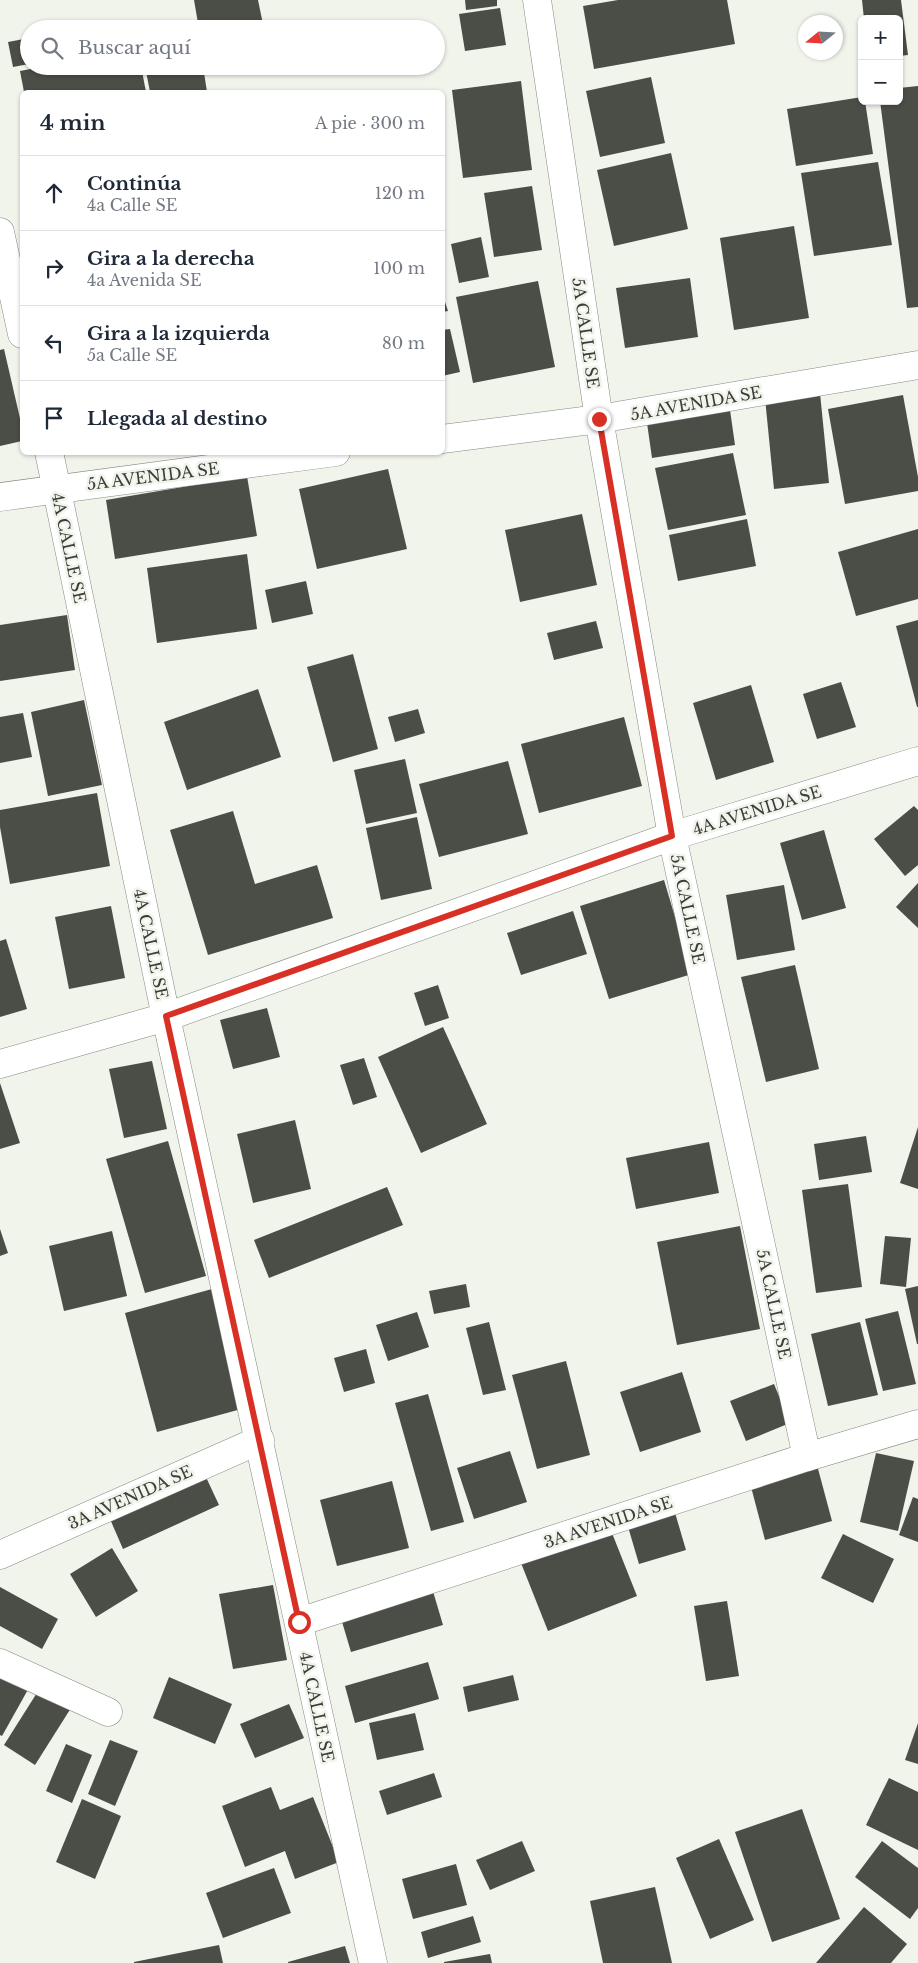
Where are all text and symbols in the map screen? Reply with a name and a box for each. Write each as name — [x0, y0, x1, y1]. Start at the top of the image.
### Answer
north arrow — [798, 15, 843, 60]
map controls — [858, 15, 903, 105]
button: + — [858, 15, 903, 60]
search box — [20, 20, 445, 75]
icon: search — [38, 34, 66, 62]
text: Buscar aquí — [78, 36, 191, 59]
button: − — [858, 60, 903, 105]
text: 4 min — [40, 110, 106, 136]
text: A pie · 300 m — [315, 113, 425, 133]
text: Continúa — [87, 172, 181, 195]
icon: ahead — [40, 179, 68, 207]
text: 120 m — [375, 183, 425, 203]
text: 4a Calle SE — [87, 195, 177, 215]
text: Gira a la derecha — [87, 247, 255, 270]
icon: right — [40, 254, 68, 282]
text: 100 m — [373, 258, 425, 278]
text: 4a Avenida SE — [87, 270, 202, 290]
street label: 5A CALLE SE — [568, 276, 604, 390]
text: Gira a la izquierda — [87, 322, 270, 345]
icon: left — [40, 329, 68, 357]
text: 80 m — [382, 333, 425, 353]
text: 5a Calle SE — [87, 345, 177, 365]
street label: 5A AVENIDA SE — [629, 382, 763, 424]
icon: arrive — [40, 404, 68, 432]
text: Llegada al destino — [87, 407, 267, 430]
route end — [588, 408, 611, 431]
street label: 5A AVENIDA SE — [86, 458, 220, 494]
street label: 4A CALLE SE — [48, 491, 90, 605]
street label: 4A AVENIDA SE — [690, 781, 824, 839]
street label: 5A CALLE SE — [667, 852, 709, 966]
street label: 4A CALLE SE — [130, 887, 172, 1001]
street label: 5A CALLE SE — [753, 1247, 795, 1361]
street label: 3A AVENIDA SE — [65, 1461, 195, 1533]
street label: 3A AVENIDA SE — [541, 1492, 675, 1552]
route start — [288, 1611, 311, 1634]
street label: 4A CALLE SE — [296, 1650, 338, 1764]

